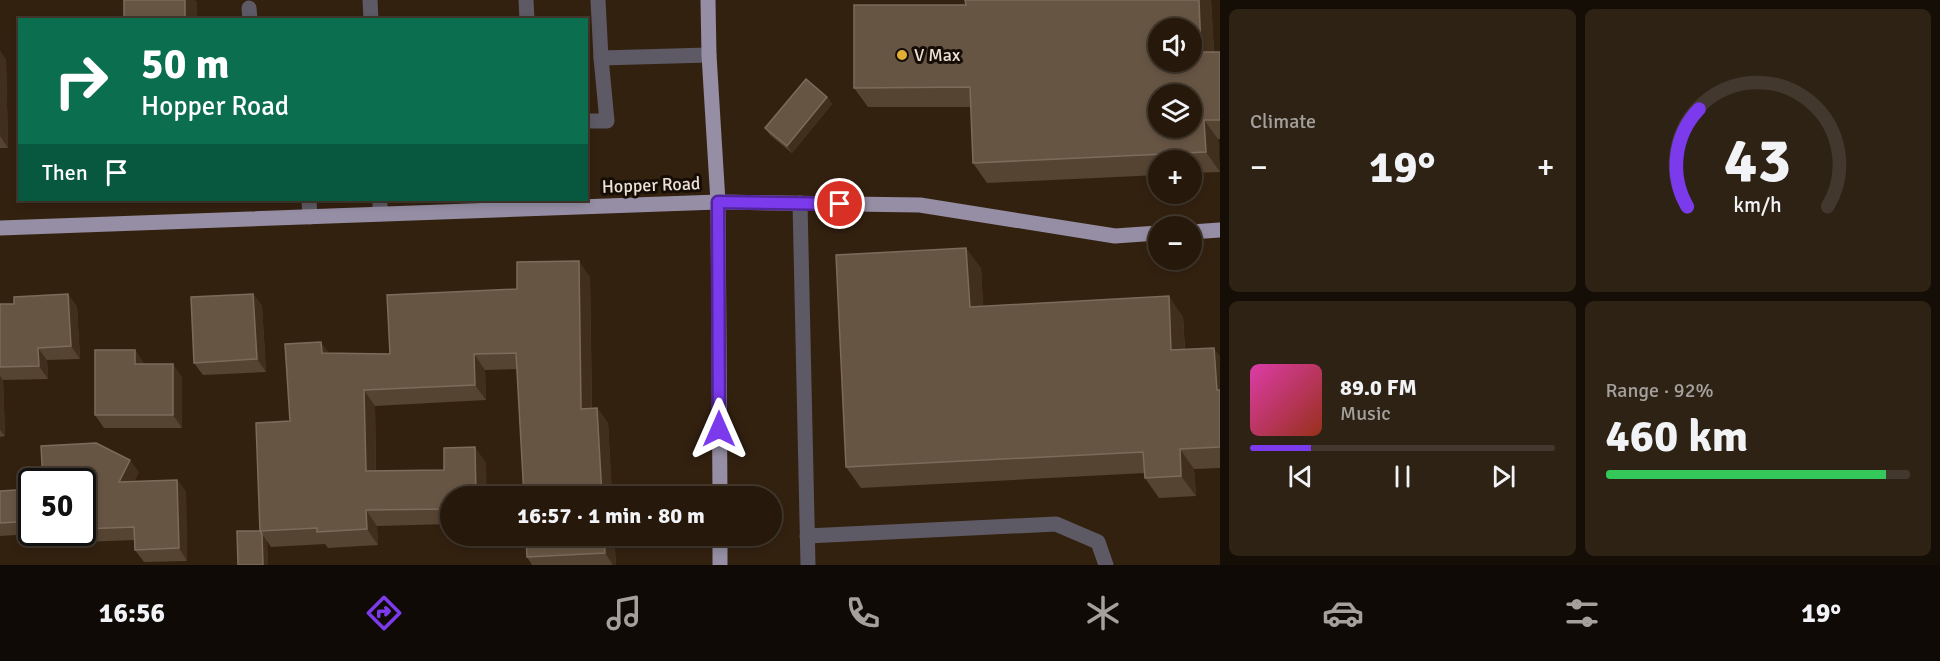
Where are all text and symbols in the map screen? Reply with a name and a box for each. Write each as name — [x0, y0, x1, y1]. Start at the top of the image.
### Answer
map controls — [1148, 18, 1202, 270]
button: sound — [1148, 18, 1202, 72]
text: 50 m — [141, 39, 230, 90]
icon: right — [42, 42, 120, 120]
place label: V Max — [914, 44, 961, 66]
marker: V Max — [895, 48, 909, 62]
button: layers — [1148, 84, 1202, 138]
text: Hopper Road — [141, 90, 289, 123]
text: Climate — [1250, 109, 1316, 134]
text: 43 — [1724, 122, 1791, 199]
text: 19° — [1369, 140, 1436, 195]
text: − — [1250, 147, 1268, 188]
text: + — [1537, 147, 1554, 188]
button: + — [1148, 150, 1202, 204]
icon: arrive — [100, 156, 133, 189]
text: Then — [42, 159, 88, 186]
street label: Hopper Road — [601, 172, 701, 198]
pin — [814, 178, 865, 229]
icon: arrive — [823, 187, 856, 220]
text: km/h — [1733, 193, 1782, 219]
button: − — [1148, 216, 1202, 270]
text: 89.0 FM — [1340, 374, 1417, 401]
text: Range · 92% — [1606, 378, 1714, 403]
position arrow — [687, 397, 751, 461]
text: Music — [1340, 401, 1391, 426]
text: 460 km — [1606, 409, 1748, 464]
icon: previous — [1284, 460, 1317, 493]
icon: pause — [1386, 460, 1419, 493]
icon: next — [1487, 460, 1520, 493]
speed limit sign: 50 — [18, 468, 96, 546]
text: 16:57 · 1 min · 80 m — [517, 502, 705, 529]
icon: directions — [363, 592, 405, 634]
icon: music — [603, 592, 645, 634]
icon: phone — [842, 592, 884, 634]
icon: climate — [1082, 592, 1124, 634]
icon: car — [1322, 592, 1364, 634]
icon: filters — [1561, 592, 1603, 634]
text: 16:56 — [99, 597, 165, 630]
text: 19° — [1801, 597, 1841, 630]

